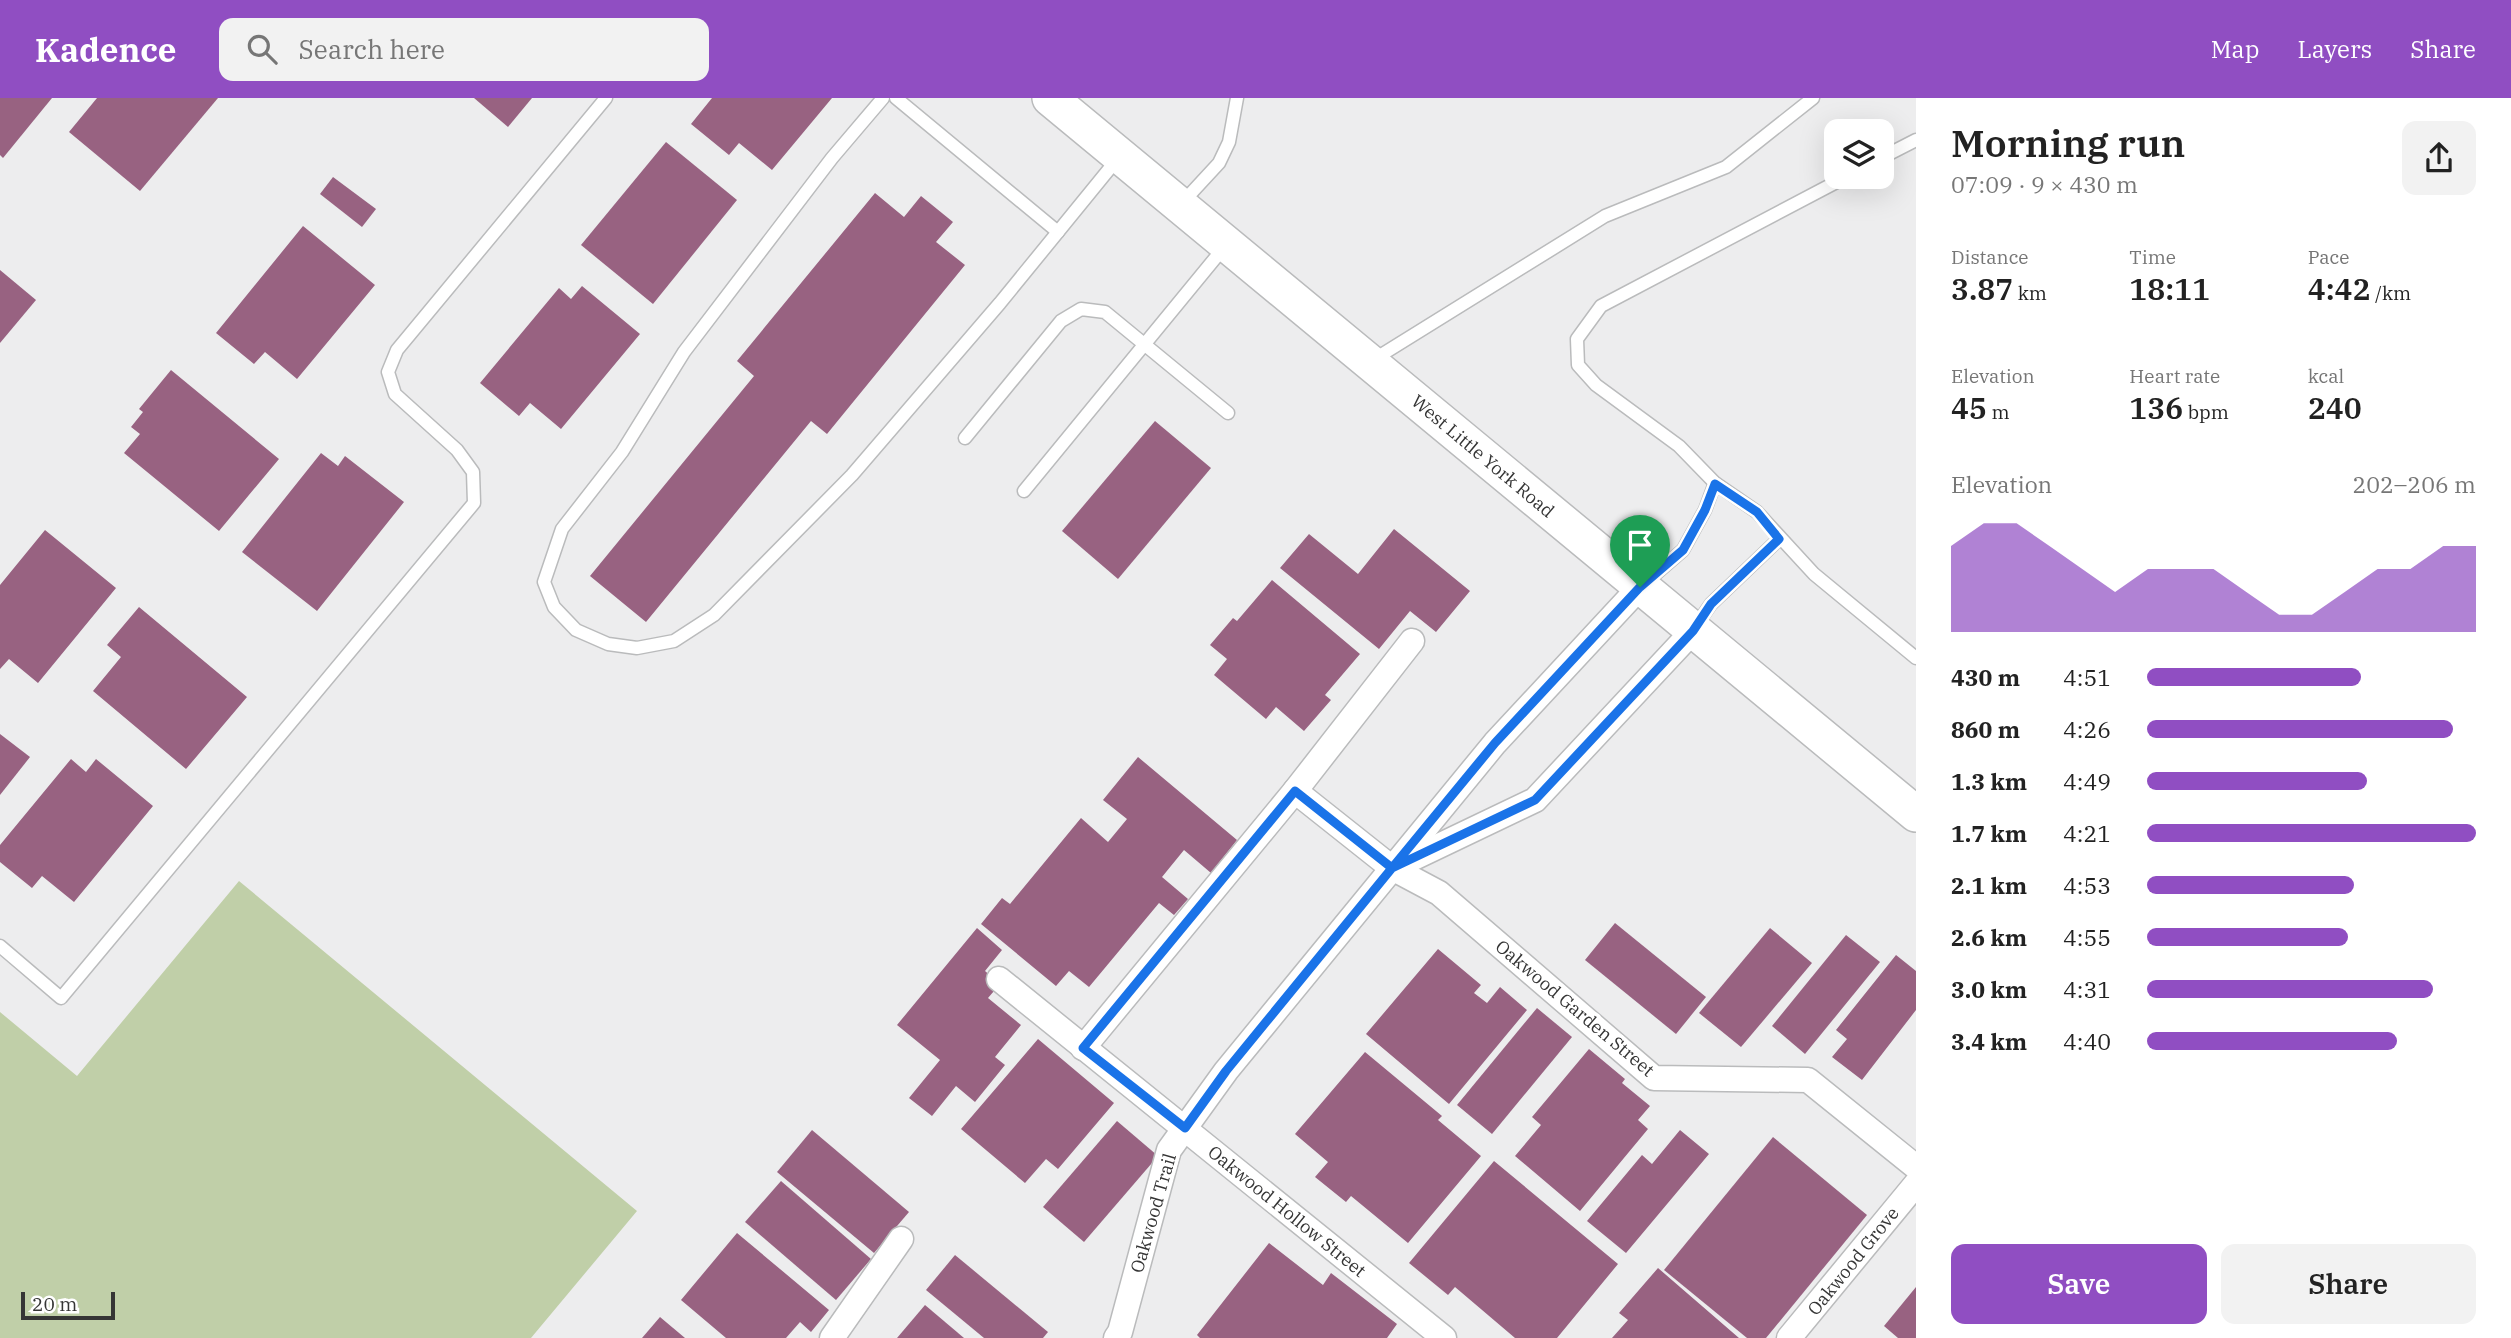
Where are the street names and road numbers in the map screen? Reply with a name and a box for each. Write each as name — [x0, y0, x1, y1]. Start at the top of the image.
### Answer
street label: West Little York Road — [1407, 390, 1559, 523]
street label: Oakwood Garden Street — [1491, 935, 1659, 1081]
street label: Oakwood Hollow Street — [1203, 1140, 1371, 1282]
street label: Oakwood Trail — [1125, 1151, 1181, 1275]
street label: Oakwood Grove — [1802, 1202, 1904, 1320]

